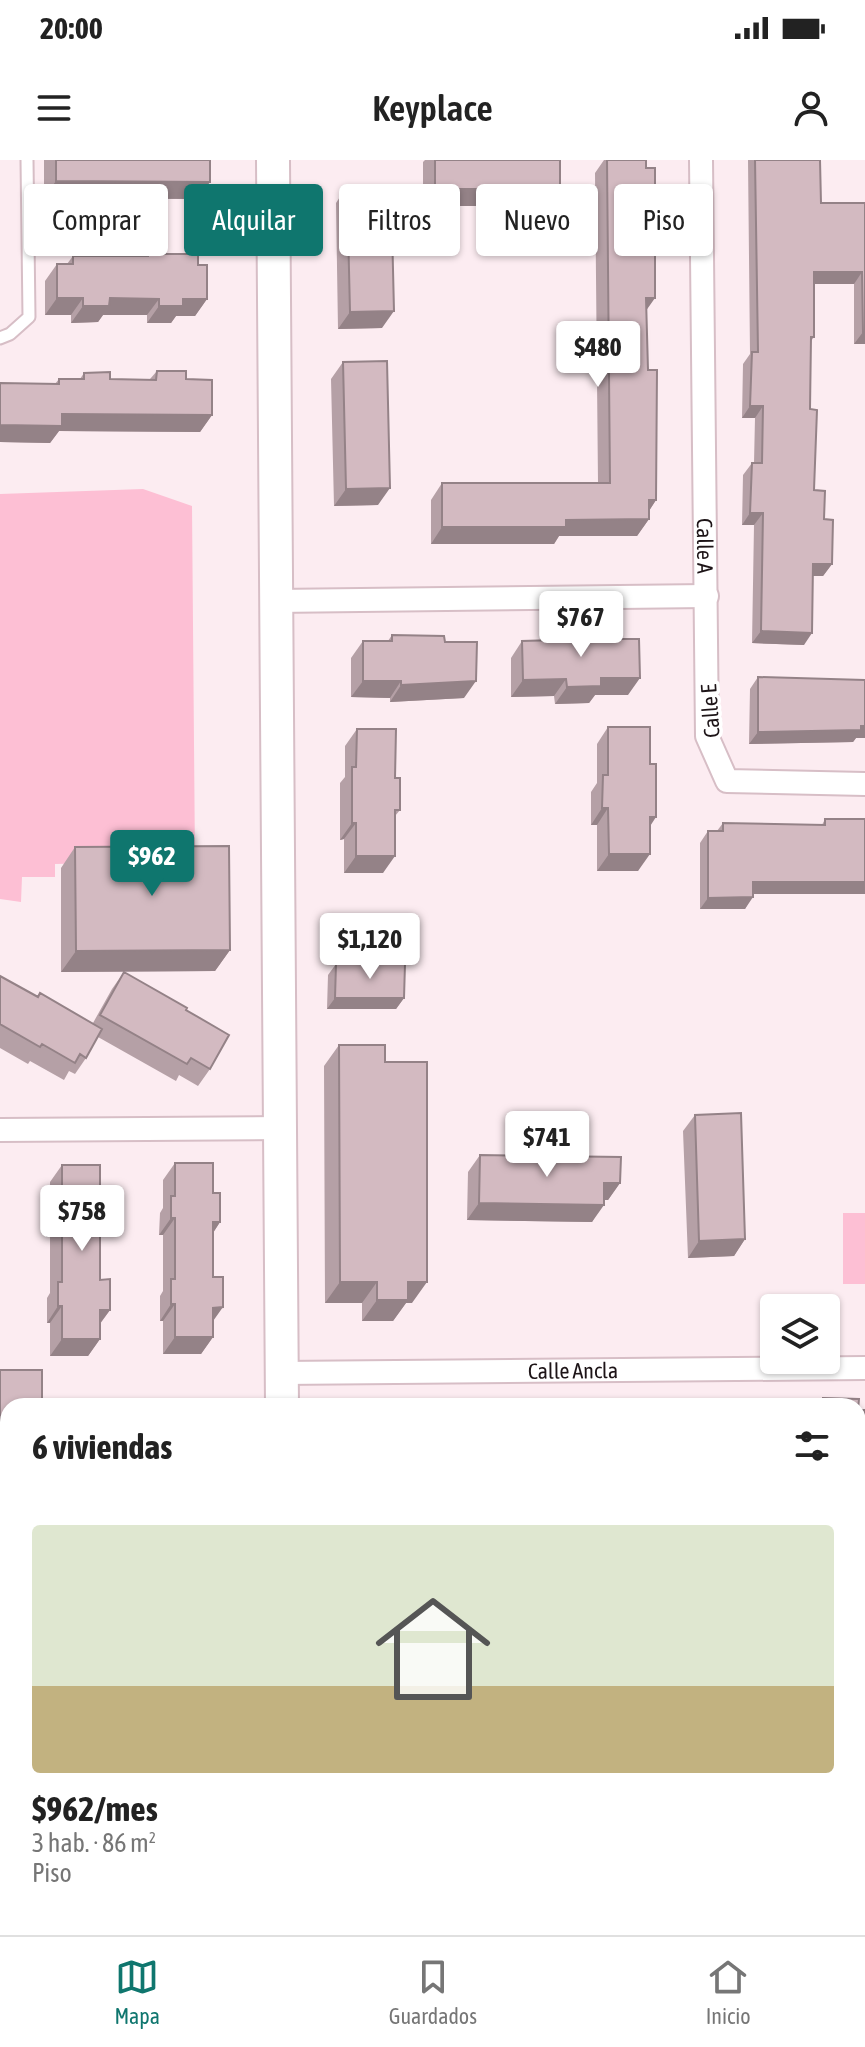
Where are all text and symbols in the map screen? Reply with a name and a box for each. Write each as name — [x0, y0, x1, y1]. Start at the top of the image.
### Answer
text: 20:00 — [40, 11, 103, 45]
icon: menu — [32, 86, 76, 130]
icon: person — [789, 86, 833, 130]
text: Keyplace — [372, 87, 493, 129]
chip: Comprar — [24, 184, 168, 256]
chip: Alquilar — [184, 184, 323, 256]
chip: Filtros — [339, 184, 460, 256]
chip: Nuevo — [476, 184, 598, 256]
chip: Piso — [614, 184, 713, 256]
pin: $480 — [551, 321, 645, 389]
text: $480 — [574, 332, 622, 362]
street label: Calle A — [692, 518, 718, 574]
pin: $767 — [534, 591, 628, 659]
text: $767 — [557, 602, 605, 632]
street label: Calle E — [695, 683, 725, 739]
pin: $962 — [105, 830, 199, 898]
text: $962 — [128, 841, 176, 871]
pin: $1,120 — [305, 913, 435, 981]
text: $1,120 — [338, 924, 402, 954]
pin: $741 — [500, 1111, 594, 1179]
text: $741 — [523, 1122, 571, 1152]
pin: $758 — [35, 1185, 129, 1253]
text: $758 — [58, 1196, 106, 1226]
map controls — [760, 1294, 840, 1374]
button: layers — [760, 1294, 840, 1374]
street label: Calle Ancla — [528, 1357, 618, 1384]
icon: filters — [790, 1424, 834, 1468]
text: 6 viviendas — [32, 1427, 172, 1466]
icon: home — [361, 1577, 505, 1721]
text: $962/mes — [32, 1789, 158, 1828]
text: 3 hab. · 86 m² — [32, 1828, 156, 1858]
text: Piso — [32, 1858, 72, 1888]
tab: Mapa — [114, 1955, 160, 2029]
tab: Guardados — [389, 1955, 477, 2029]
tab: Inicio — [706, 1955, 751, 2029]

